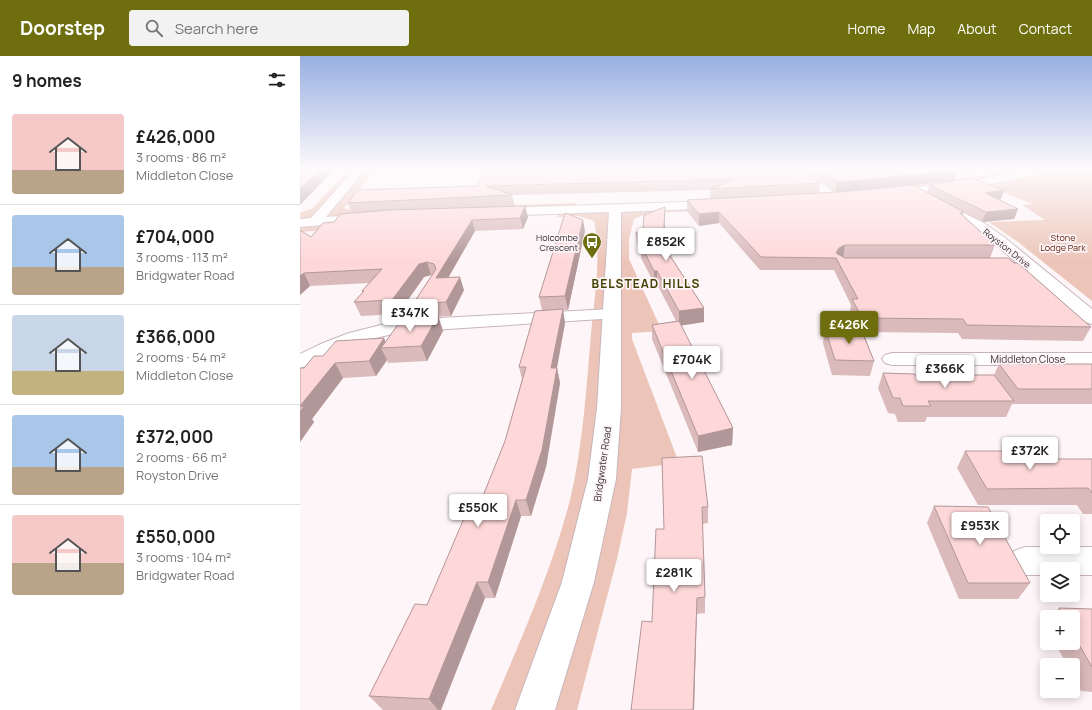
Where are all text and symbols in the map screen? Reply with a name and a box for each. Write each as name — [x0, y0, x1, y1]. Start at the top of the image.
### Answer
search box — [129, 10, 409, 46]
text: Doorstep — [20, 15, 105, 41]
icon: search — [143, 17, 165, 39]
text: Search here — [175, 18, 258, 39]
text: Home — [848, 19, 885, 38]
text: Map — [907, 19, 935, 38]
text: About — [957, 19, 997, 38]
text: Contact — [1019, 19, 1072, 38]
text: 9 homes — [12, 69, 82, 92]
icon: filters — [266, 69, 288, 91]
text: £426,000 — [136, 125, 215, 148]
icon: home — [44, 130, 92, 178]
text: 3 rooms · 86 m² — [136, 148, 226, 166]
text: Middleton Close — [136, 166, 233, 184]
text: £704,000 — [136, 225, 215, 248]
street label: Royston Drive — [980, 225, 1034, 271]
pin: £852K — [638, 228, 694, 262]
icon: home — [44, 231, 92, 279]
place label: Holcombe Crescent — [536, 231, 578, 254]
bus stop icon: Holcombe Crescent — [581, 231, 603, 259]
park label: Stone Lodge Park — [1040, 231, 1086, 254]
text: £852K — [647, 232, 685, 250]
text: 3 rooms · 113 m² — [136, 248, 228, 266]
text: Bridgwater Road — [136, 266, 235, 284]
district label: BELSTEAD HILLS — [592, 275, 700, 292]
pin: £347K — [382, 299, 438, 333]
text: £347K — [391, 303, 429, 321]
pin: £426K — [821, 311, 877, 345]
text: £426K — [829, 315, 869, 333]
text: £366,000 — [136, 325, 215, 348]
icon: home — [44, 331, 92, 379]
pin: £704K — [664, 346, 720, 380]
text: 2 rooms · 54 m² — [136, 348, 226, 366]
text: £704K — [672, 350, 712, 368]
street label: Middleton Close — [991, 352, 1066, 366]
pin: £366K — [917, 355, 973, 389]
text: £366K — [925, 359, 965, 377]
text: Middleton Close — [136, 366, 233, 384]
text: £372,000 — [136, 425, 214, 448]
street label: Bridgwater Road — [590, 425, 614, 503]
icon: home — [44, 431, 92, 479]
pin: £372K — [1002, 437, 1058, 471]
text: £372K — [1011, 441, 1049, 459]
text: 2 rooms · 66 m² — [136, 448, 227, 466]
text: Royston Drive — [136, 466, 219, 484]
pin: £550K — [450, 494, 506, 528]
text: £550K — [458, 498, 498, 516]
pin: £953K — [952, 512, 1008, 546]
map controls — [1040, 514, 1080, 698]
button: locate — [1040, 514, 1080, 554]
text: £953K — [960, 516, 1000, 534]
text: £550,000 — [136, 525, 216, 548]
icon: home — [44, 531, 92, 579]
text: 3 rooms · 104 m² — [136, 548, 231, 566]
pin: £281K — [646, 559, 702, 593]
button: layers — [1040, 562, 1080, 602]
text: £281K — [655, 563, 693, 581]
text: Bridgwater Road — [136, 566, 235, 584]
button: + — [1040, 610, 1080, 650]
button: − — [1040, 658, 1080, 698]

